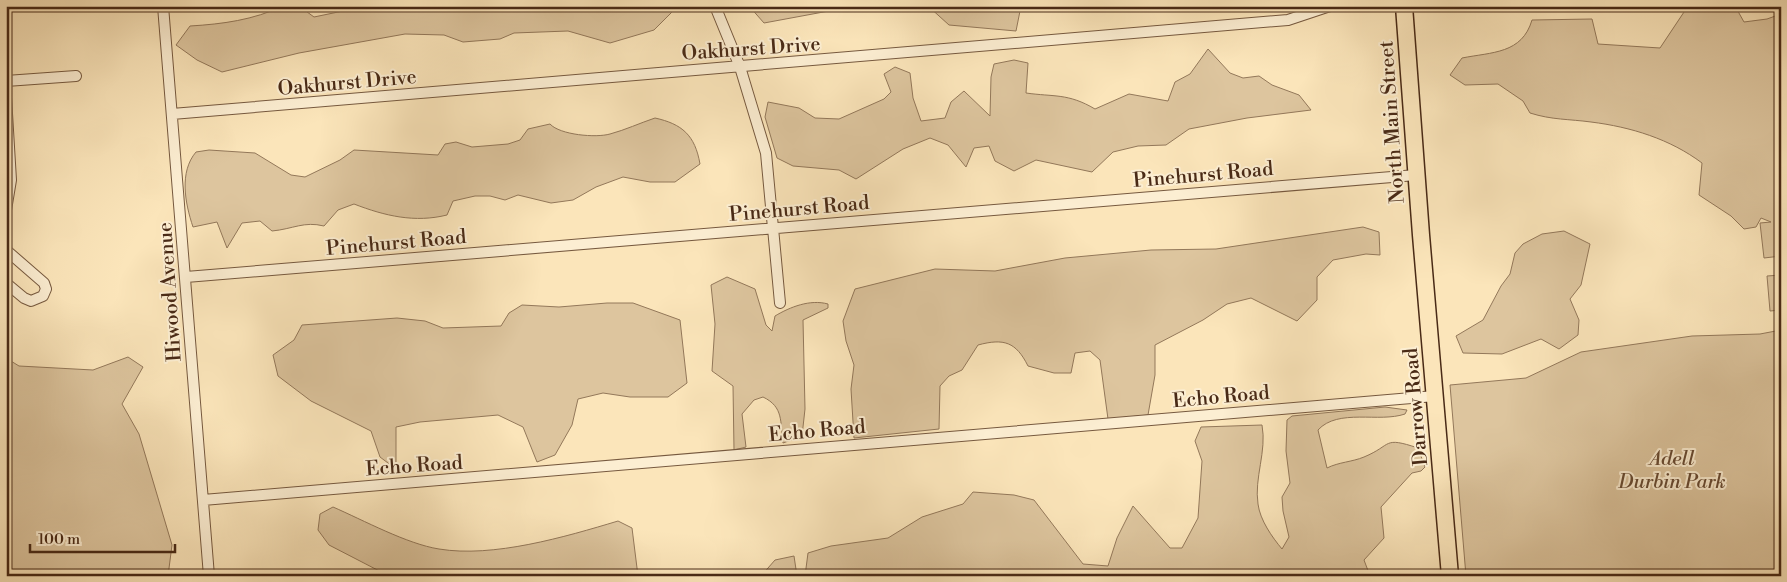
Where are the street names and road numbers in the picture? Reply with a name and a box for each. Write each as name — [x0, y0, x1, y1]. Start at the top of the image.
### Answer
street label: Oakhurst Drive — [681, 32, 821, 67]
street label: North Main Street — [1374, 40, 1411, 204]
street label: Oakhurst Drive — [277, 65, 418, 102]
street label: Pinehurst Road — [1132, 157, 1275, 194]
street label: Pinehurst Road — [728, 191, 871, 228]
street label: Hiwood Avenue — [153, 221, 188, 363]
street label: Pinehurst Road — [325, 225, 468, 262]
street label: Darrow Road — [1399, 346, 1434, 467]
street label: Echo Road — [1172, 381, 1271, 414]
street label: Echo Road — [768, 415, 867, 448]
street label: Echo Road — [365, 451, 464, 482]

